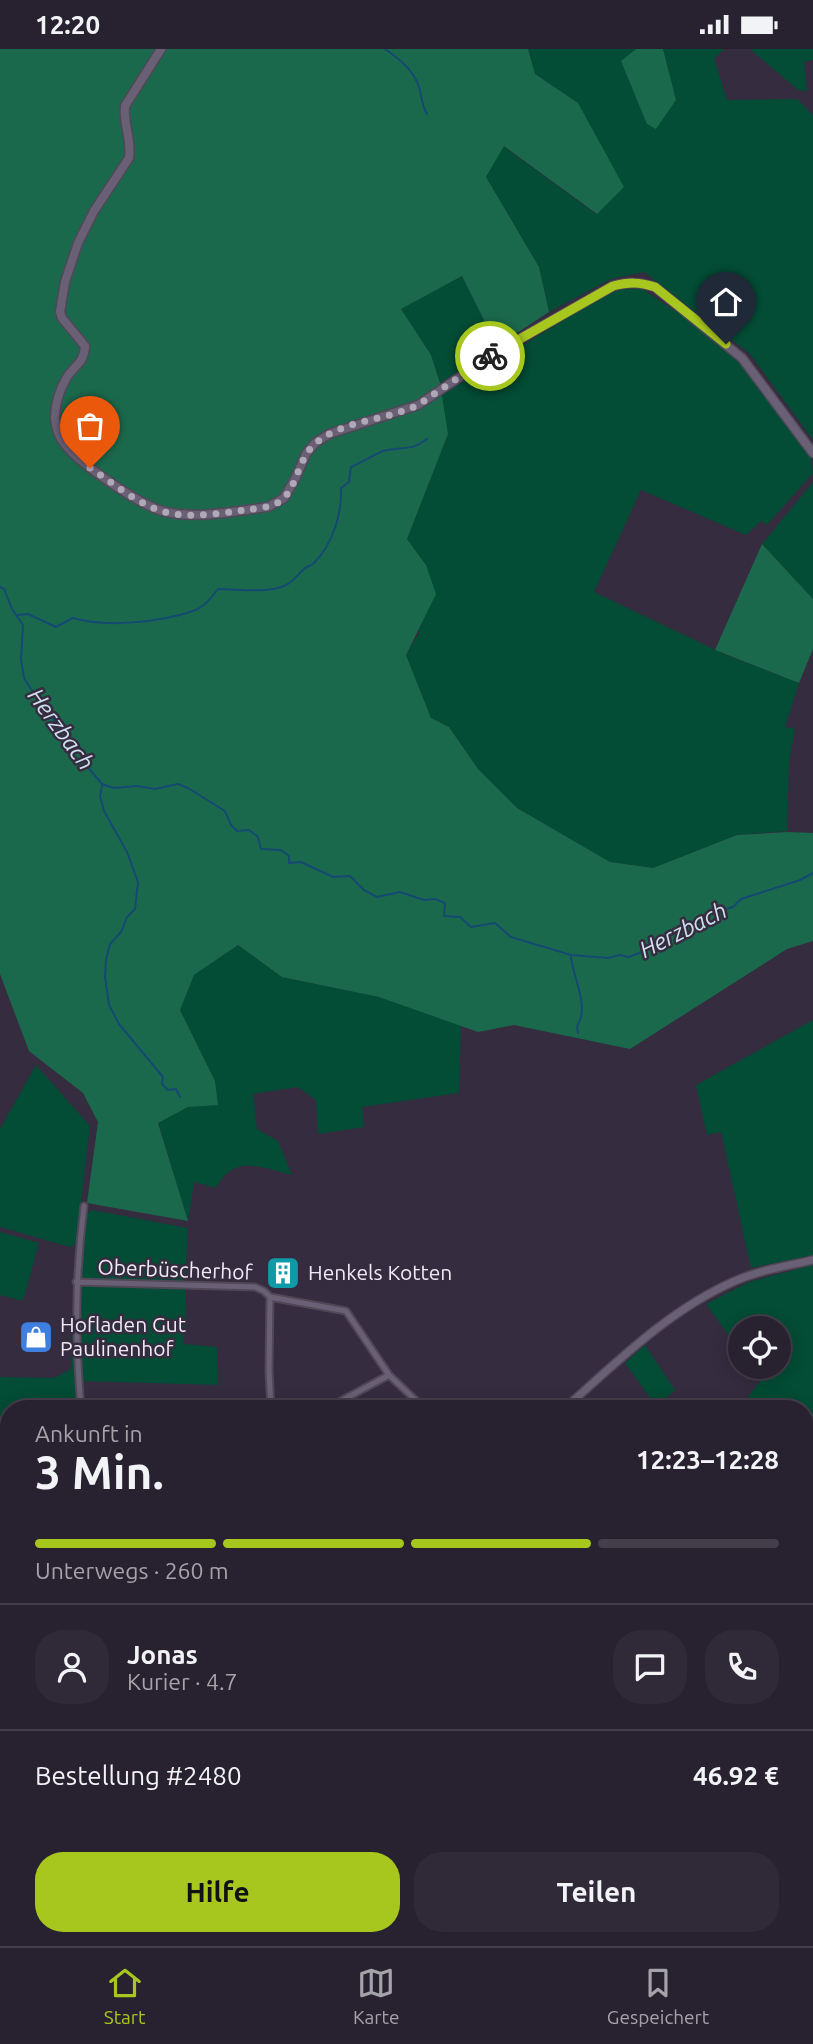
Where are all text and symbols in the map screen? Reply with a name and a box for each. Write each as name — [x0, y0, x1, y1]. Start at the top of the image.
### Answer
text: 12:20 — [35, 10, 100, 39]
pin — [696, 272, 756, 344]
icon: home — [707, 283, 745, 321]
courier — [455, 321, 525, 391]
icon: bike — [471, 337, 509, 375]
pin — [60, 396, 120, 468]
icon: bag — [71, 407, 109, 445]
water label: Herzbach — [23, 683, 99, 774]
water label: Herzbach — [635, 897, 731, 962]
street label: Oberbüscherhof — [97, 1254, 254, 1284]
building icon: Henkels Kotten — [264, 1254, 302, 1292]
place label: Henkels Kotten — [308, 1260, 452, 1284]
place label: Hofladen Gut Paulinenhof — [60, 1312, 186, 1360]
map controls — [728, 1316, 791, 1379]
button: locate — [728, 1316, 791, 1379]
shop icon: Hofladen Gut Paulinenhof — [17, 1318, 55, 1356]
text: Ankunft in — [35, 1421, 143, 1446]
text: 12:23–12:28 — [636, 1445, 779, 1474]
text: 3 Min. — [35, 1446, 164, 1498]
text: Unterwegs · 260 m — [35, 1558, 229, 1583]
button: person — [35, 1630, 109, 1704]
button: chat — [613, 1630, 687, 1704]
button: phone — [705, 1630, 779, 1704]
text: Jonas — [127, 1640, 198, 1669]
text: Kurier · 4.7 — [127, 1669, 238, 1694]
text: Bestellung #2480 — [35, 1761, 242, 1790]
text: 46.92 € — [693, 1761, 779, 1790]
button: Hilfe — [35, 1852, 400, 1932]
button: Teilen — [414, 1852, 779, 1932]
tab: Start — [104, 1964, 146, 2028]
tab: Karte — [353, 1964, 399, 2028]
tab: Gespeichert — [607, 1964, 709, 2028]

